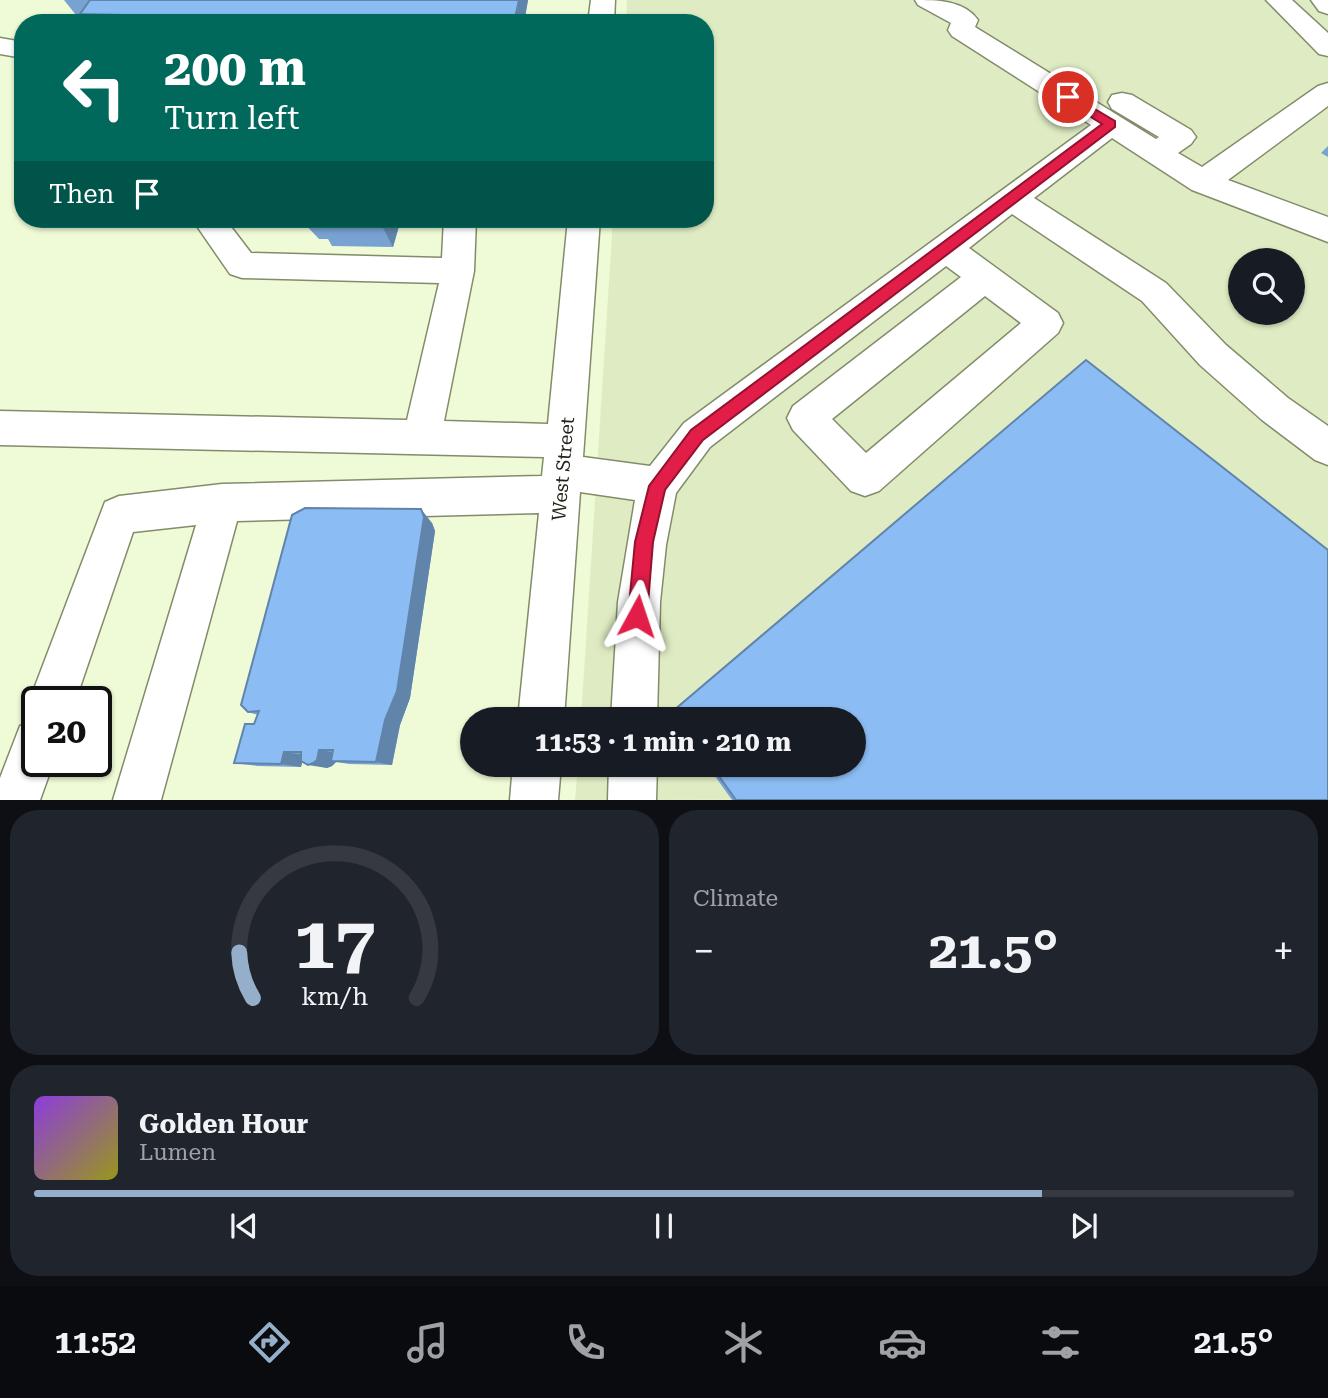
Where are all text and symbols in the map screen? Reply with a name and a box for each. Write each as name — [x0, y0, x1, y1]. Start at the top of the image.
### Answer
text: 200 m — [164, 40, 306, 97]
icon: left — [49, 42, 140, 133]
pin — [1038, 67, 1098, 127]
icon: arrive — [1049, 78, 1087, 116]
text: Turn left — [164, 99, 299, 137]
icon: arrive — [128, 175, 166, 213]
text: Then — [49, 179, 114, 209]
map controls — [1228, 248, 1305, 325]
button: search — [1228, 248, 1305, 325]
street label: West Street — [547, 416, 579, 522]
position arrow — [600, 579, 674, 653]
speed limit sign: 20 — [21, 686, 112, 777]
text: 11:53 · 1 min · 210 m — [535, 727, 791, 757]
text: Climate — [693, 885, 778, 912]
text: 17 — [294, 902, 375, 987]
text: 21.5° — [929, 920, 1058, 981]
text: − — [693, 929, 714, 973]
text: + — [1273, 929, 1294, 973]
text: km/h — [301, 982, 368, 1011]
text: Golden Hour — [139, 1109, 308, 1139]
text: Lumen — [139, 1139, 216, 1166]
icon: previous — [225, 1207, 263, 1245]
icon: pause — [645, 1207, 683, 1245]
icon: next — [1065, 1207, 1103, 1245]
icon: directions — [245, 1318, 294, 1367]
icon: music — [403, 1318, 452, 1367]
icon: phone — [561, 1318, 610, 1367]
icon: climate — [719, 1318, 768, 1367]
icon: car — [878, 1318, 927, 1367]
icon: filters — [1036, 1318, 1085, 1367]
text: 11:52 — [55, 1323, 136, 1361]
text: 21.5° — [1194, 1323, 1273, 1361]

